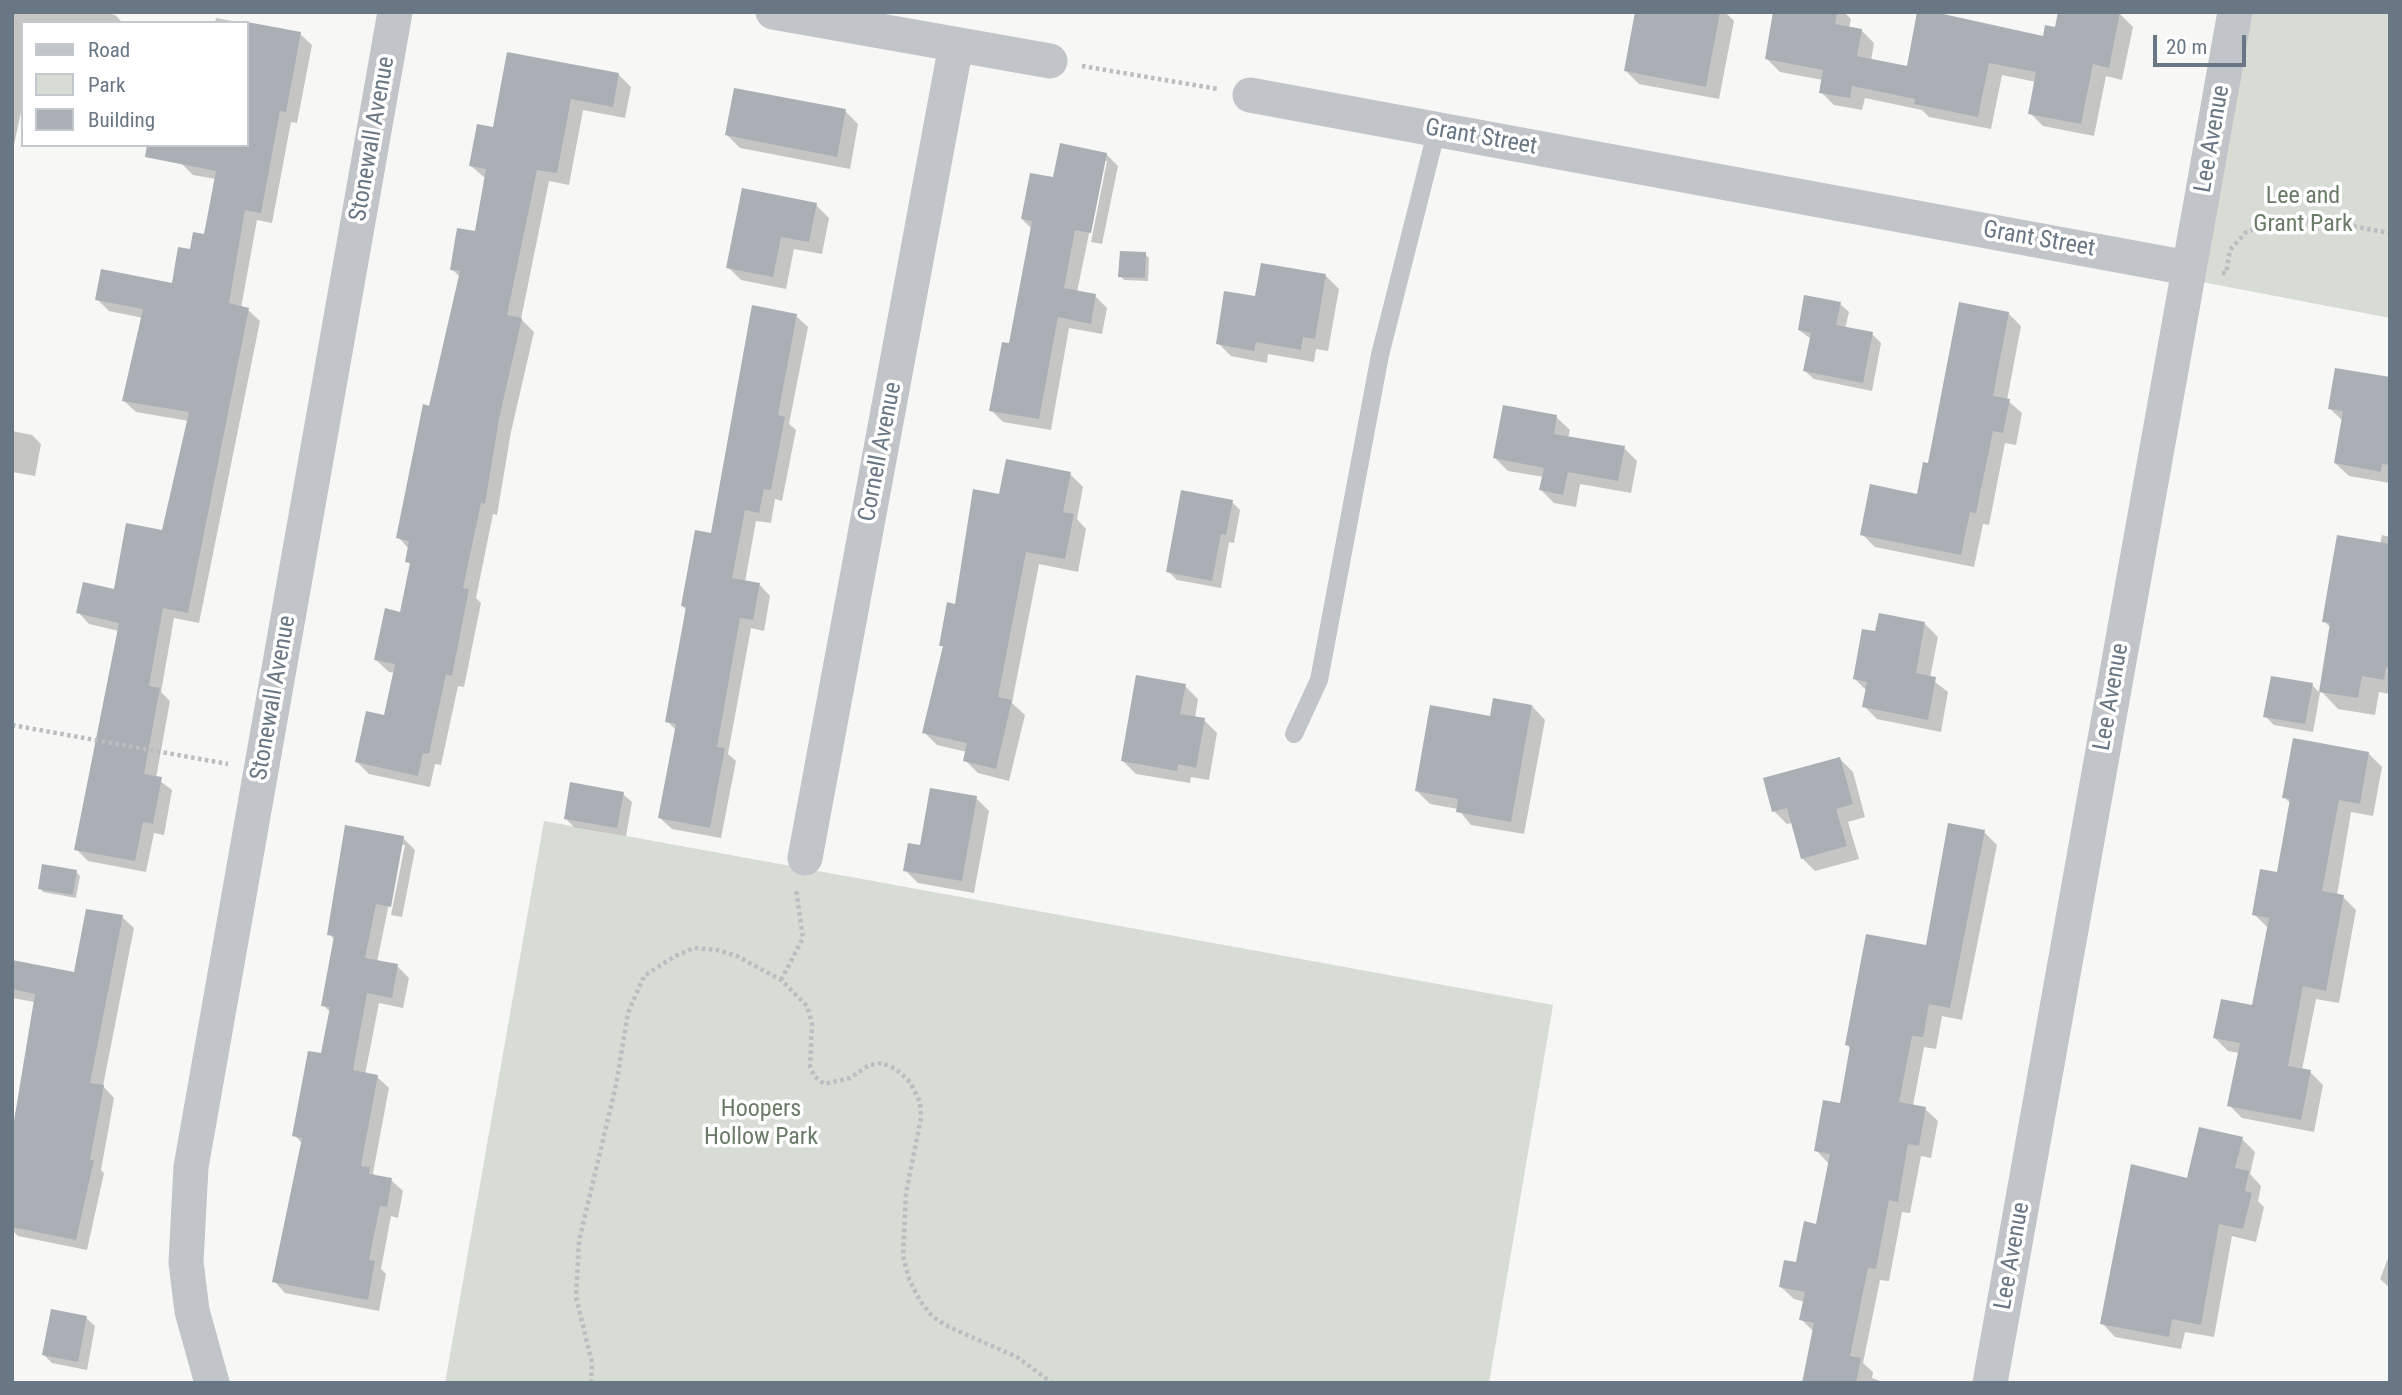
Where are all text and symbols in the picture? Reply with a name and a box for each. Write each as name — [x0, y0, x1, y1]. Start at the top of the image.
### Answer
legend — [21, 21, 248, 147]
scale bar — [2157, 21, 2250, 65]
text: 20 m — [2166, 35, 2207, 59]
text: Road — [88, 38, 130, 62]
street label: Stonewall Avenue — [344, 54, 402, 224]
text: Park — [88, 73, 125, 97]
street label: Lee Avenue — [2189, 83, 2237, 195]
text: Building — [88, 108, 155, 132]
street label: Grant Street — [1423, 114, 1539, 162]
park label: Lee and Grant Park — [2253, 183, 2353, 239]
street label: Grant Street — [1981, 216, 2097, 264]
street label: Cornell Avenue — [853, 380, 909, 524]
street label: Stonewall Avenue — [245, 613, 303, 783]
street label: Lee Avenue — [2088, 641, 2136, 753]
park label: Hoopers Hollow Park — [704, 1096, 818, 1152]
street label: Lee Avenue — [1989, 1200, 2037, 1312]

